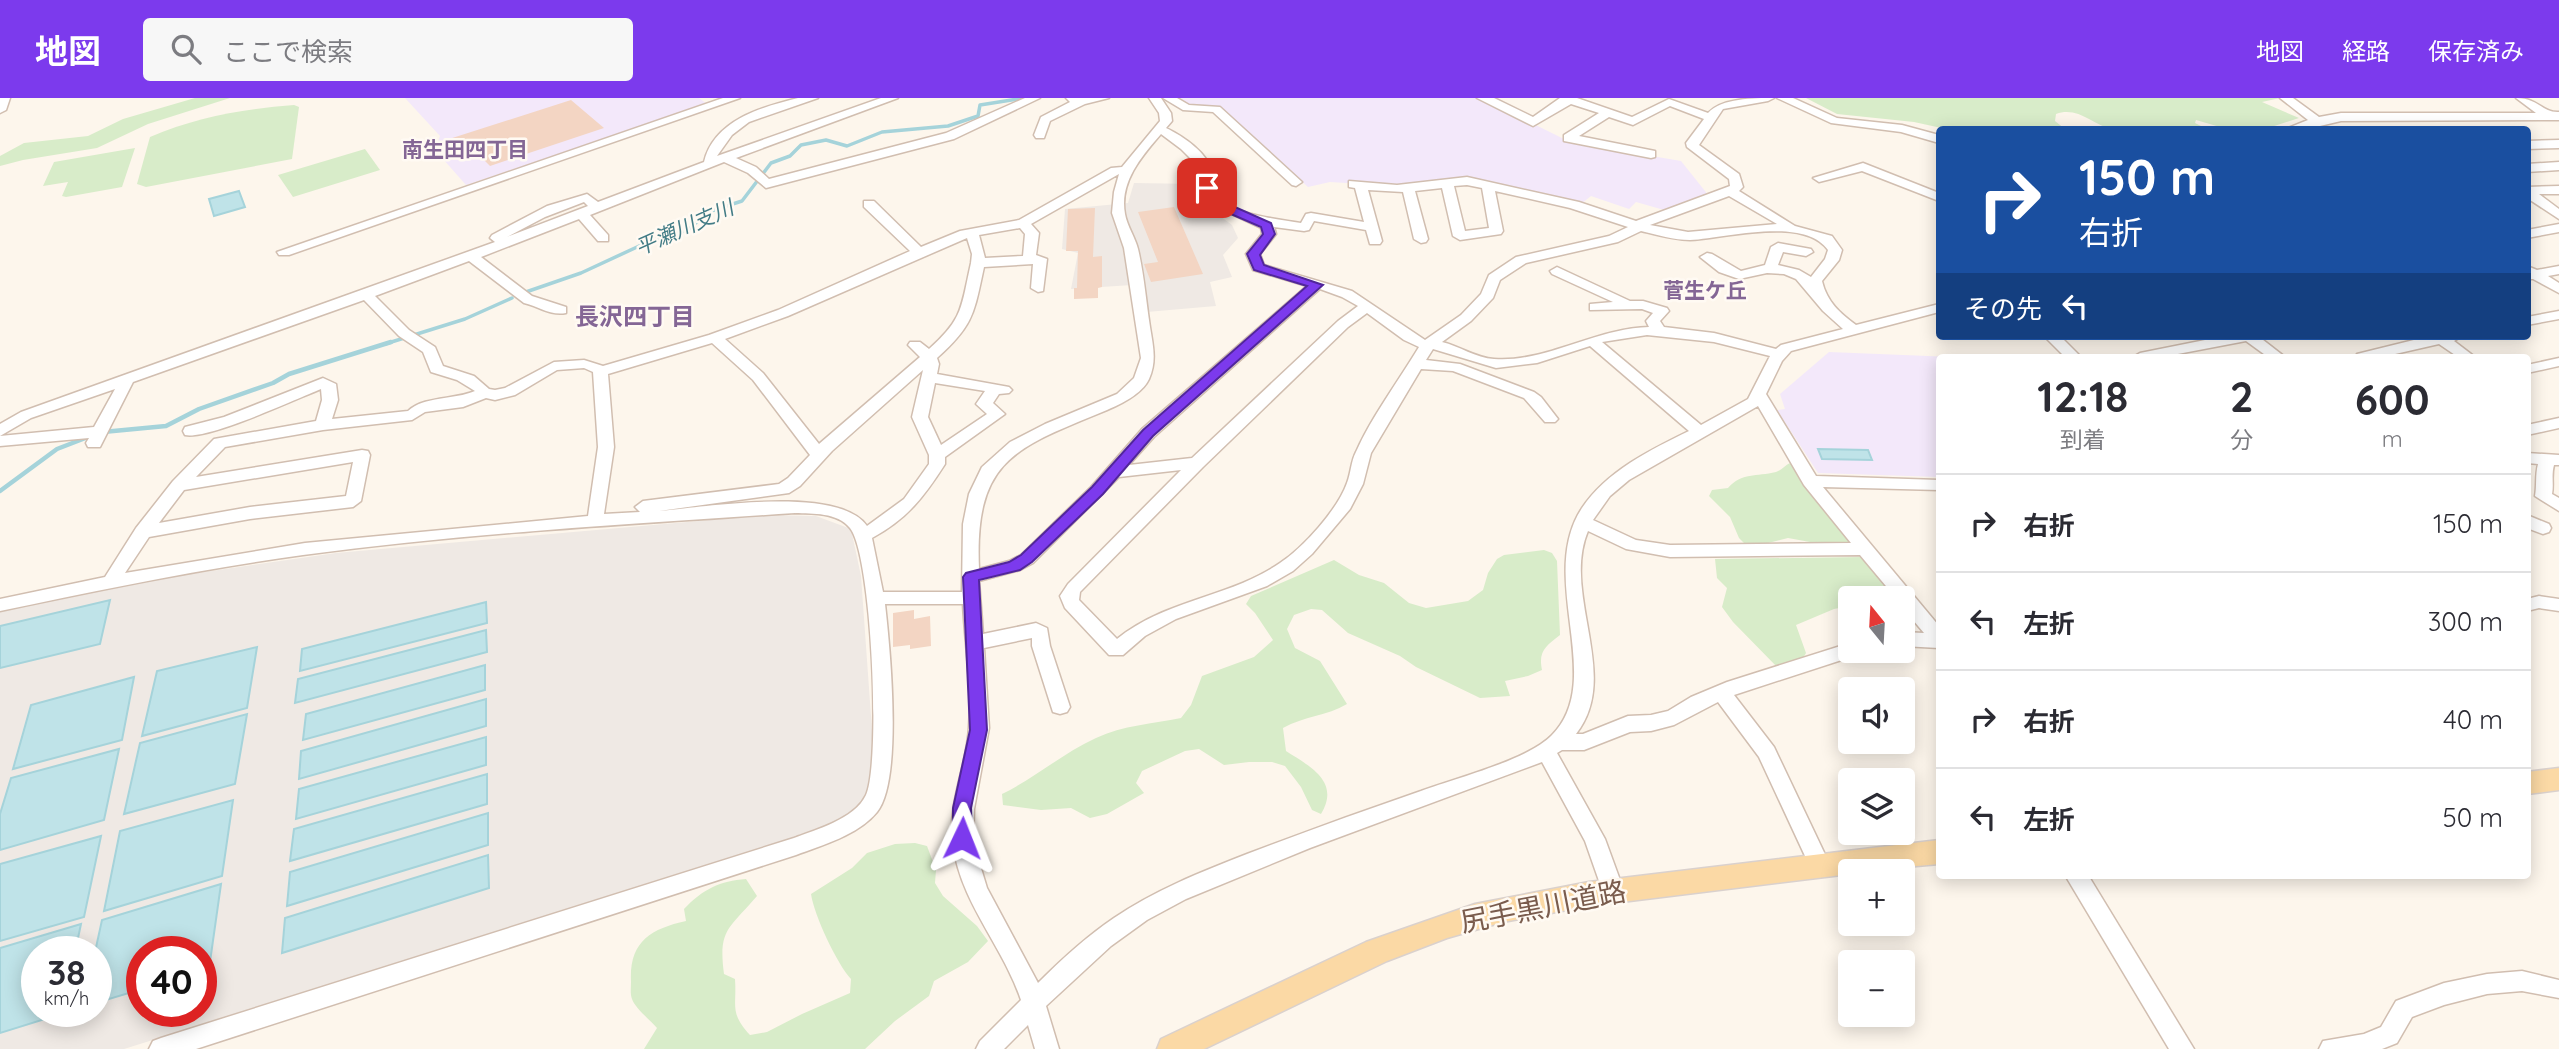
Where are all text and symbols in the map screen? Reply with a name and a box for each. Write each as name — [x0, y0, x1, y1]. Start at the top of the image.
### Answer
search box — [143, 18, 633, 81]
text: 地図 — [35, 30, 101, 71]
icon: search — [167, 30, 205, 68]
text: ここで検索 — [223, 35, 353, 68]
text: 地図 — [2256, 36, 2304, 66]
text: 経路 — [2342, 36, 2390, 66]
text: 保存済み — [2428, 36, 2524, 66]
district label: 南生田四丁目 — [402, 136, 528, 162]
text: 150 m — [2079, 146, 2215, 207]
icon: right — [1964, 154, 2055, 245]
pin — [1177, 158, 1237, 218]
icon: arrive — [1188, 169, 1226, 207]
water label: 平瀬川支川 — [631, 193, 739, 260]
text: 右折 — [2079, 212, 2143, 252]
district label: 菅生ケ丘 — [1663, 277, 1747, 303]
icon: left — [2056, 287, 2094, 325]
text: その先 — [1964, 292, 2042, 325]
district label: 長沢四丁目 — [575, 301, 695, 331]
text: 12:18 — [2037, 370, 2128, 423]
text: 2 — [2230, 370, 2254, 423]
text: 600 — [2355, 373, 2430, 426]
text: m — [2382, 424, 2403, 453]
text: 到着 — [2060, 425, 2106, 454]
text: 分 — [2230, 425, 2253, 454]
icon: right — [1964, 504, 2002, 542]
text: 150 m — [2433, 507, 2503, 540]
text: 右折 — [2023, 509, 2075, 542]
north arrow — [1838, 586, 1914, 663]
map controls — [1838, 586, 1915, 1027]
icon: left — [1964, 602, 2002, 640]
text: 300 m — [2428, 605, 2503, 638]
text: 左折 — [2023, 607, 2075, 640]
button: sound — [1838, 677, 1915, 754]
icon: right — [1964, 700, 2002, 738]
text: 40 m — [2443, 703, 2503, 736]
text: 右折 — [2023, 705, 2075, 738]
button: layers — [1838, 768, 1915, 845]
icon: left — [1964, 798, 2002, 836]
position arrow — [925, 801, 999, 875]
text: 50 m — [2443, 801, 2503, 834]
text: 左折 — [2023, 803, 2075, 836]
button: + — [1838, 859, 1915, 936]
street label: 尻手黒川道路 — [1457, 873, 1629, 939]
speed limit sign: 40 — [126, 936, 217, 1027]
text: 38 — [48, 950, 85, 994]
button: − — [1838, 950, 1915, 1027]
text: km/h — [44, 987, 89, 1010]

